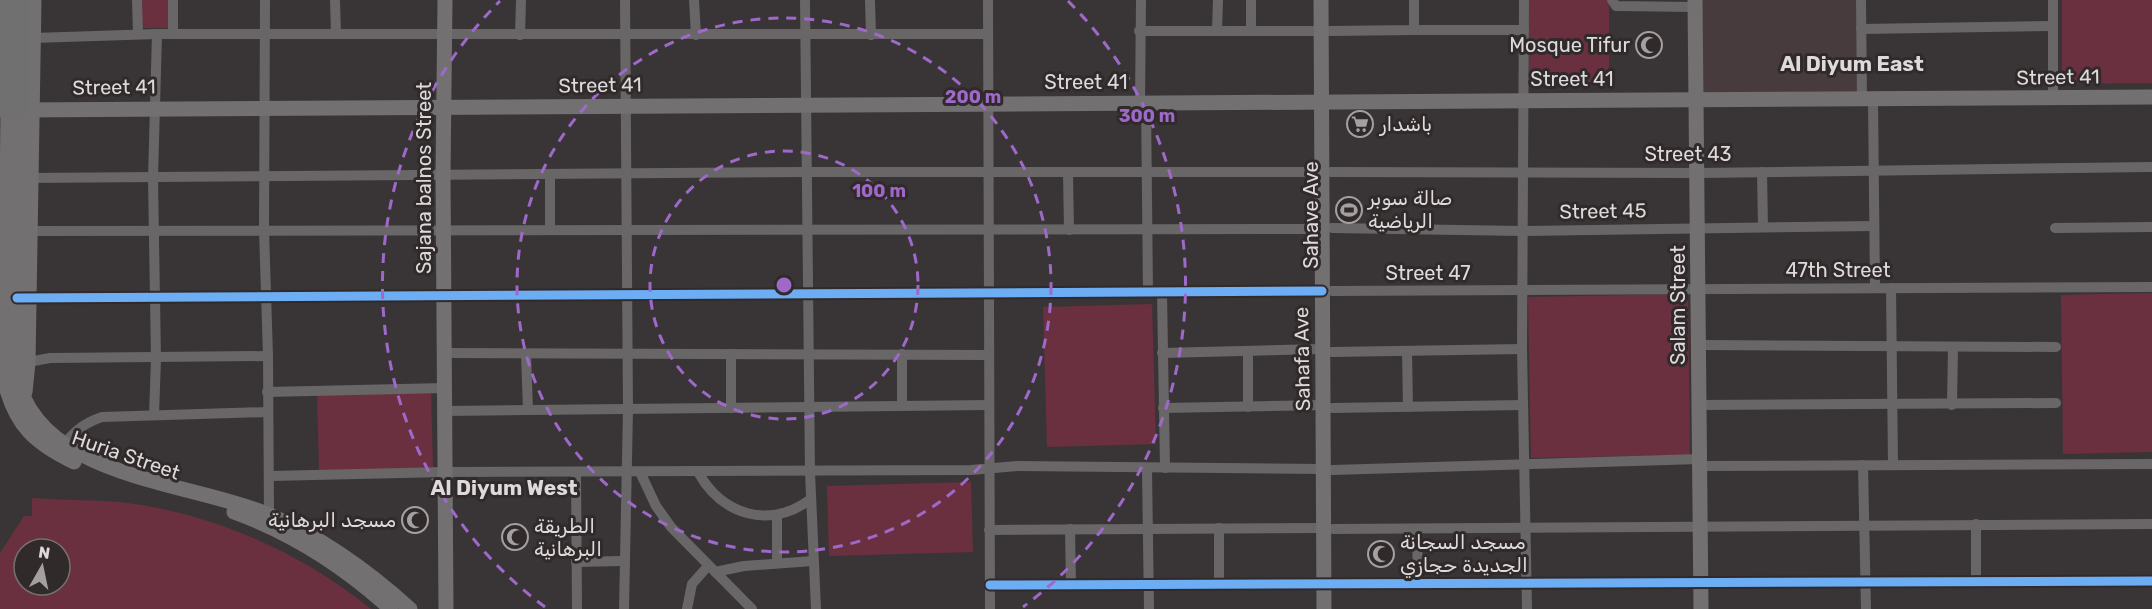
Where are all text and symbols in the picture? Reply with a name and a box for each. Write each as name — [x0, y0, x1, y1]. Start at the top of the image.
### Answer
mosque icon: Mosque Tifur — [1634, 30, 1664, 60]
place label: Mosque Tifur — [1509, 33, 1630, 57]
district label: Al Diyum East — [1780, 51, 1924, 76]
street label: Street 41 — [2016, 64, 2100, 90]
street label: Street 41 — [1530, 67, 1614, 91]
street label: Street 41 — [1044, 70, 1128, 94]
street label: Street 41 — [558, 72, 642, 98]
street label: Street 41 — [72, 74, 156, 100]
street label: Sajana balnos Street — [412, 82, 436, 274]
text: 200 m — [945, 86, 1001, 108]
text: 300 m — [1119, 105, 1175, 127]
supermarket icon: باشدار — [1345, 109, 1375, 139]
place label: باشدار — [1379, 112, 1432, 136]
street label: Street 43 — [1644, 142, 1732, 166]
street label: Sahave Ave — [1299, 161, 1323, 269]
text: 100 m — [852, 180, 906, 202]
place label: صالة سوبر الرياضية — [1367, 186, 1452, 233]
sports icon: صالة سوبر الرياضية — [1334, 195, 1364, 225]
street label: Street 45 — [1559, 198, 1647, 224]
street label: Salam Street — [1666, 245, 1690, 365]
street label: 47th Street — [1785, 258, 1891, 282]
street label: Street 47 — [1385, 261, 1471, 285]
centre of rings — [774, 275, 794, 295]
street label: Sahafa Ave — [1289, 307, 1315, 411]
street label: Huria Street — [69, 425, 183, 485]
district label: Al Diyum West — [430, 475, 578, 500]
mosque icon: مسجد البرهانية — [400, 505, 430, 535]
place label: مسجد البرهانية — [268, 508, 396, 532]
place label: الطريقة البرهانية — [534, 514, 602, 561]
mosque icon: الطريقة البرهانية — [500, 522, 530, 552]
place label: مسجد السجانة الجديدة حجازي — [1400, 530, 1528, 579]
north arrow — [12, 537, 72, 597]
mosque icon: مسجد السجانة الجديدة حجازي — [1366, 539, 1396, 569]
text: N — [37, 542, 51, 563]

